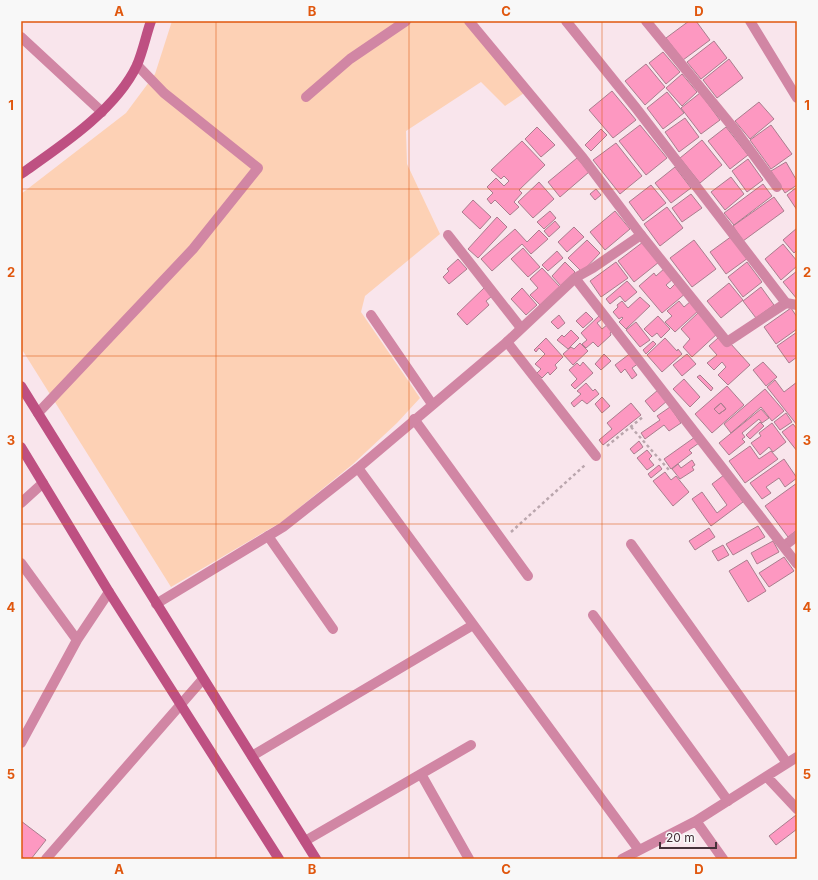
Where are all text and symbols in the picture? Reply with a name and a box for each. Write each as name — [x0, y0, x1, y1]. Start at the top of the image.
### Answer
text: A — [114, 3, 124, 19]
text: B — [308, 3, 317, 19]
text: C — [501, 3, 511, 19]
text: D — [694, 3, 704, 19]
text: 1 — [8, 97, 14, 113]
text: 1 — [804, 97, 810, 113]
text: 2 — [7, 264, 15, 280]
text: 2 — [803, 264, 811, 280]
text: 3 — [7, 432, 15, 448]
text: 3 — [803, 432, 811, 448]
text: 4 — [7, 599, 16, 615]
text: 4 — [803, 599, 812, 615]
text: 5 — [7, 766, 15, 782]
text: 5 — [803, 766, 811, 782]
scale bar — [660, 824, 716, 850]
text: 20 m — [666, 830, 695, 845]
text: A — [114, 861, 124, 877]
text: B — [308, 861, 317, 877]
text: C — [501, 861, 511, 877]
text: D — [694, 861, 704, 877]

